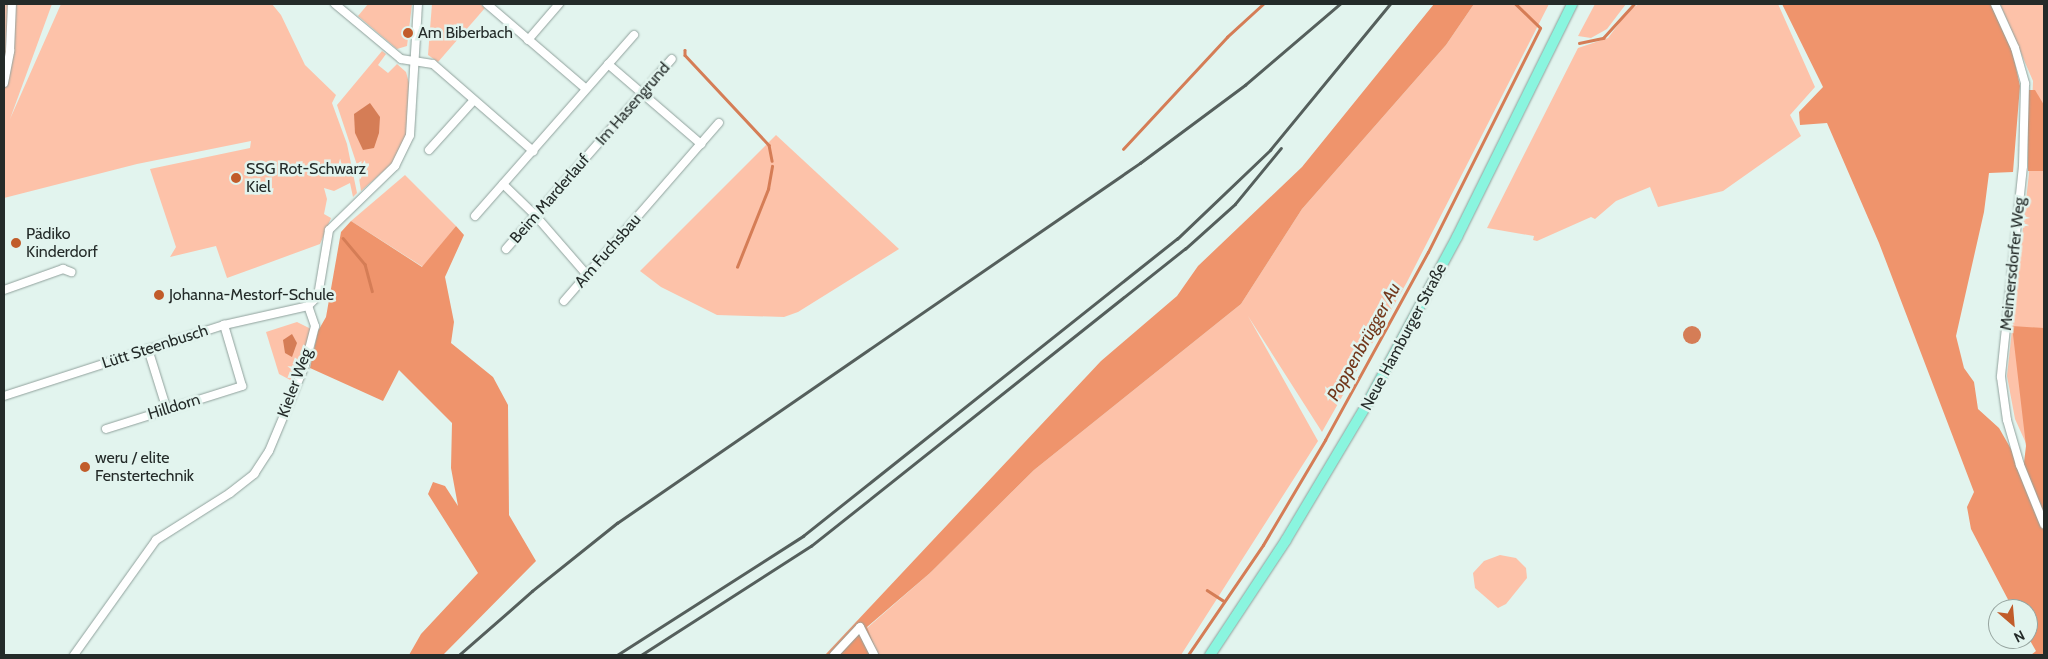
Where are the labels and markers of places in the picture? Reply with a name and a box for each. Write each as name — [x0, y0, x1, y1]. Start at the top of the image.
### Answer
place label: Am Biberbach — [418, 23, 513, 43]
marker: Am Biberbach — [402, 27, 414, 39]
place label: SSG Rot-Schwarz Kiel — [246, 159, 366, 197]
marker: SSG Rot-Schwarz Kiel — [230, 172, 242, 184]
place label: Pädiko Kinderdorf — [26, 224, 98, 262]
marker: Pädiko Kinderdorf — [10, 237, 22, 249]
place label: Johanna-Mestorf-Schule — [169, 285, 334, 305]
marker: Johanna-Mestorf-Schule — [153, 289, 165, 301]
place label: weru / elite Fenstertechnik — [95, 448, 194, 486]
marker: weru / elite Fenstertechnik — [79, 461, 91, 473]

